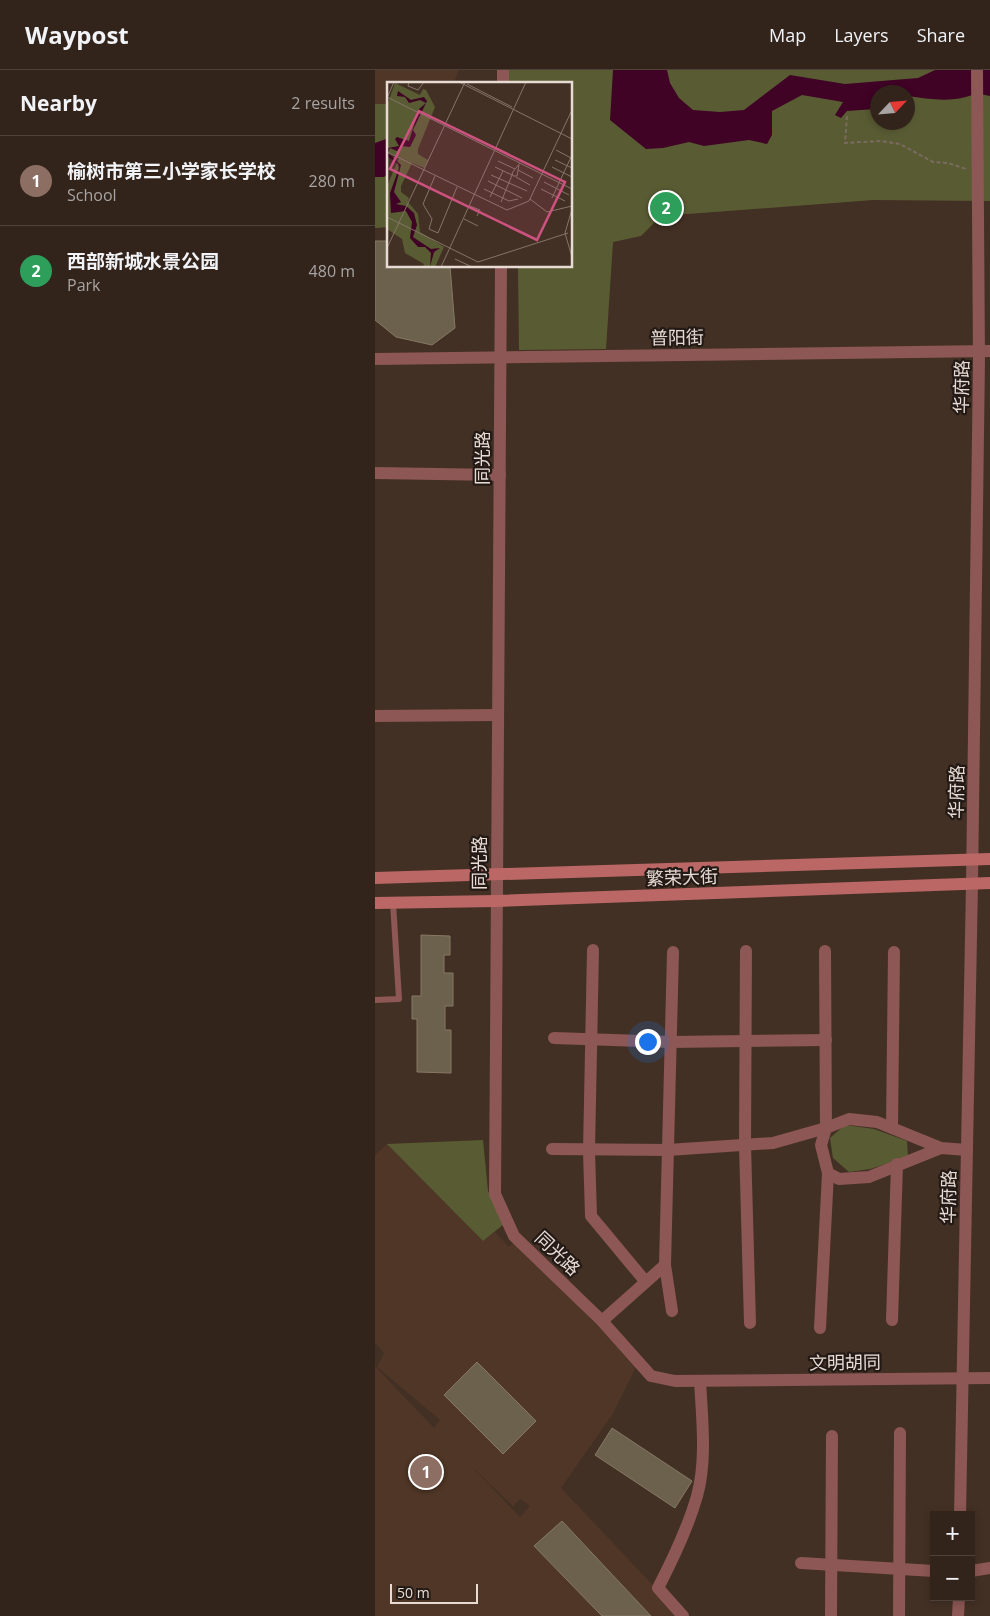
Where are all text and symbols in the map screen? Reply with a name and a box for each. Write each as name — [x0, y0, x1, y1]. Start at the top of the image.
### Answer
text: Waypost — [25, 18, 129, 51]
text: Map — [769, 23, 806, 47]
text: Layers — [834, 23, 889, 47]
text: Share — [917, 23, 965, 47]
inset map — [387, 82, 573, 268]
north arrow — [870, 85, 915, 130]
text: Nearby — [20, 89, 97, 117]
text: 2 results — [291, 92, 355, 114]
text: 榆树市第三小学家长学校 — [67, 158, 276, 184]
text: 1 — [31, 170, 41, 192]
text: 280 m — [309, 170, 355, 192]
text: School — [67, 184, 117, 206]
pin: 2 — [650, 189, 682, 227]
text: 西部新城水景公园 — [67, 248, 219, 274]
text: 2 — [31, 260, 41, 282]
text: 480 m — [309, 260, 355, 282]
text: Park — [67, 274, 100, 296]
street label: 普阳街 — [650, 325, 704, 349]
street label: 华府路 — [949, 360, 973, 414]
street label: 同光路 — [470, 431, 494, 485]
street label: 华府路 — [944, 765, 968, 819]
street label: 同光路 — [467, 836, 491, 890]
street label: 繁荣大街 — [646, 864, 718, 890]
your location — [635, 1029, 661, 1055]
street label: 华府路 — [936, 1170, 960, 1224]
street label: 同光路 — [530, 1226, 586, 1280]
street label: 文明胡同 — [809, 1349, 881, 1375]
pin: 1 — [410, 1453, 442, 1491]
map controls — [930, 1511, 975, 1601]
button: + — [930, 1511, 975, 1556]
button: − — [930, 1556, 975, 1601]
scale bar — [390, 1581, 477, 1604]
text: 50 m — [397, 1583, 430, 1602]

